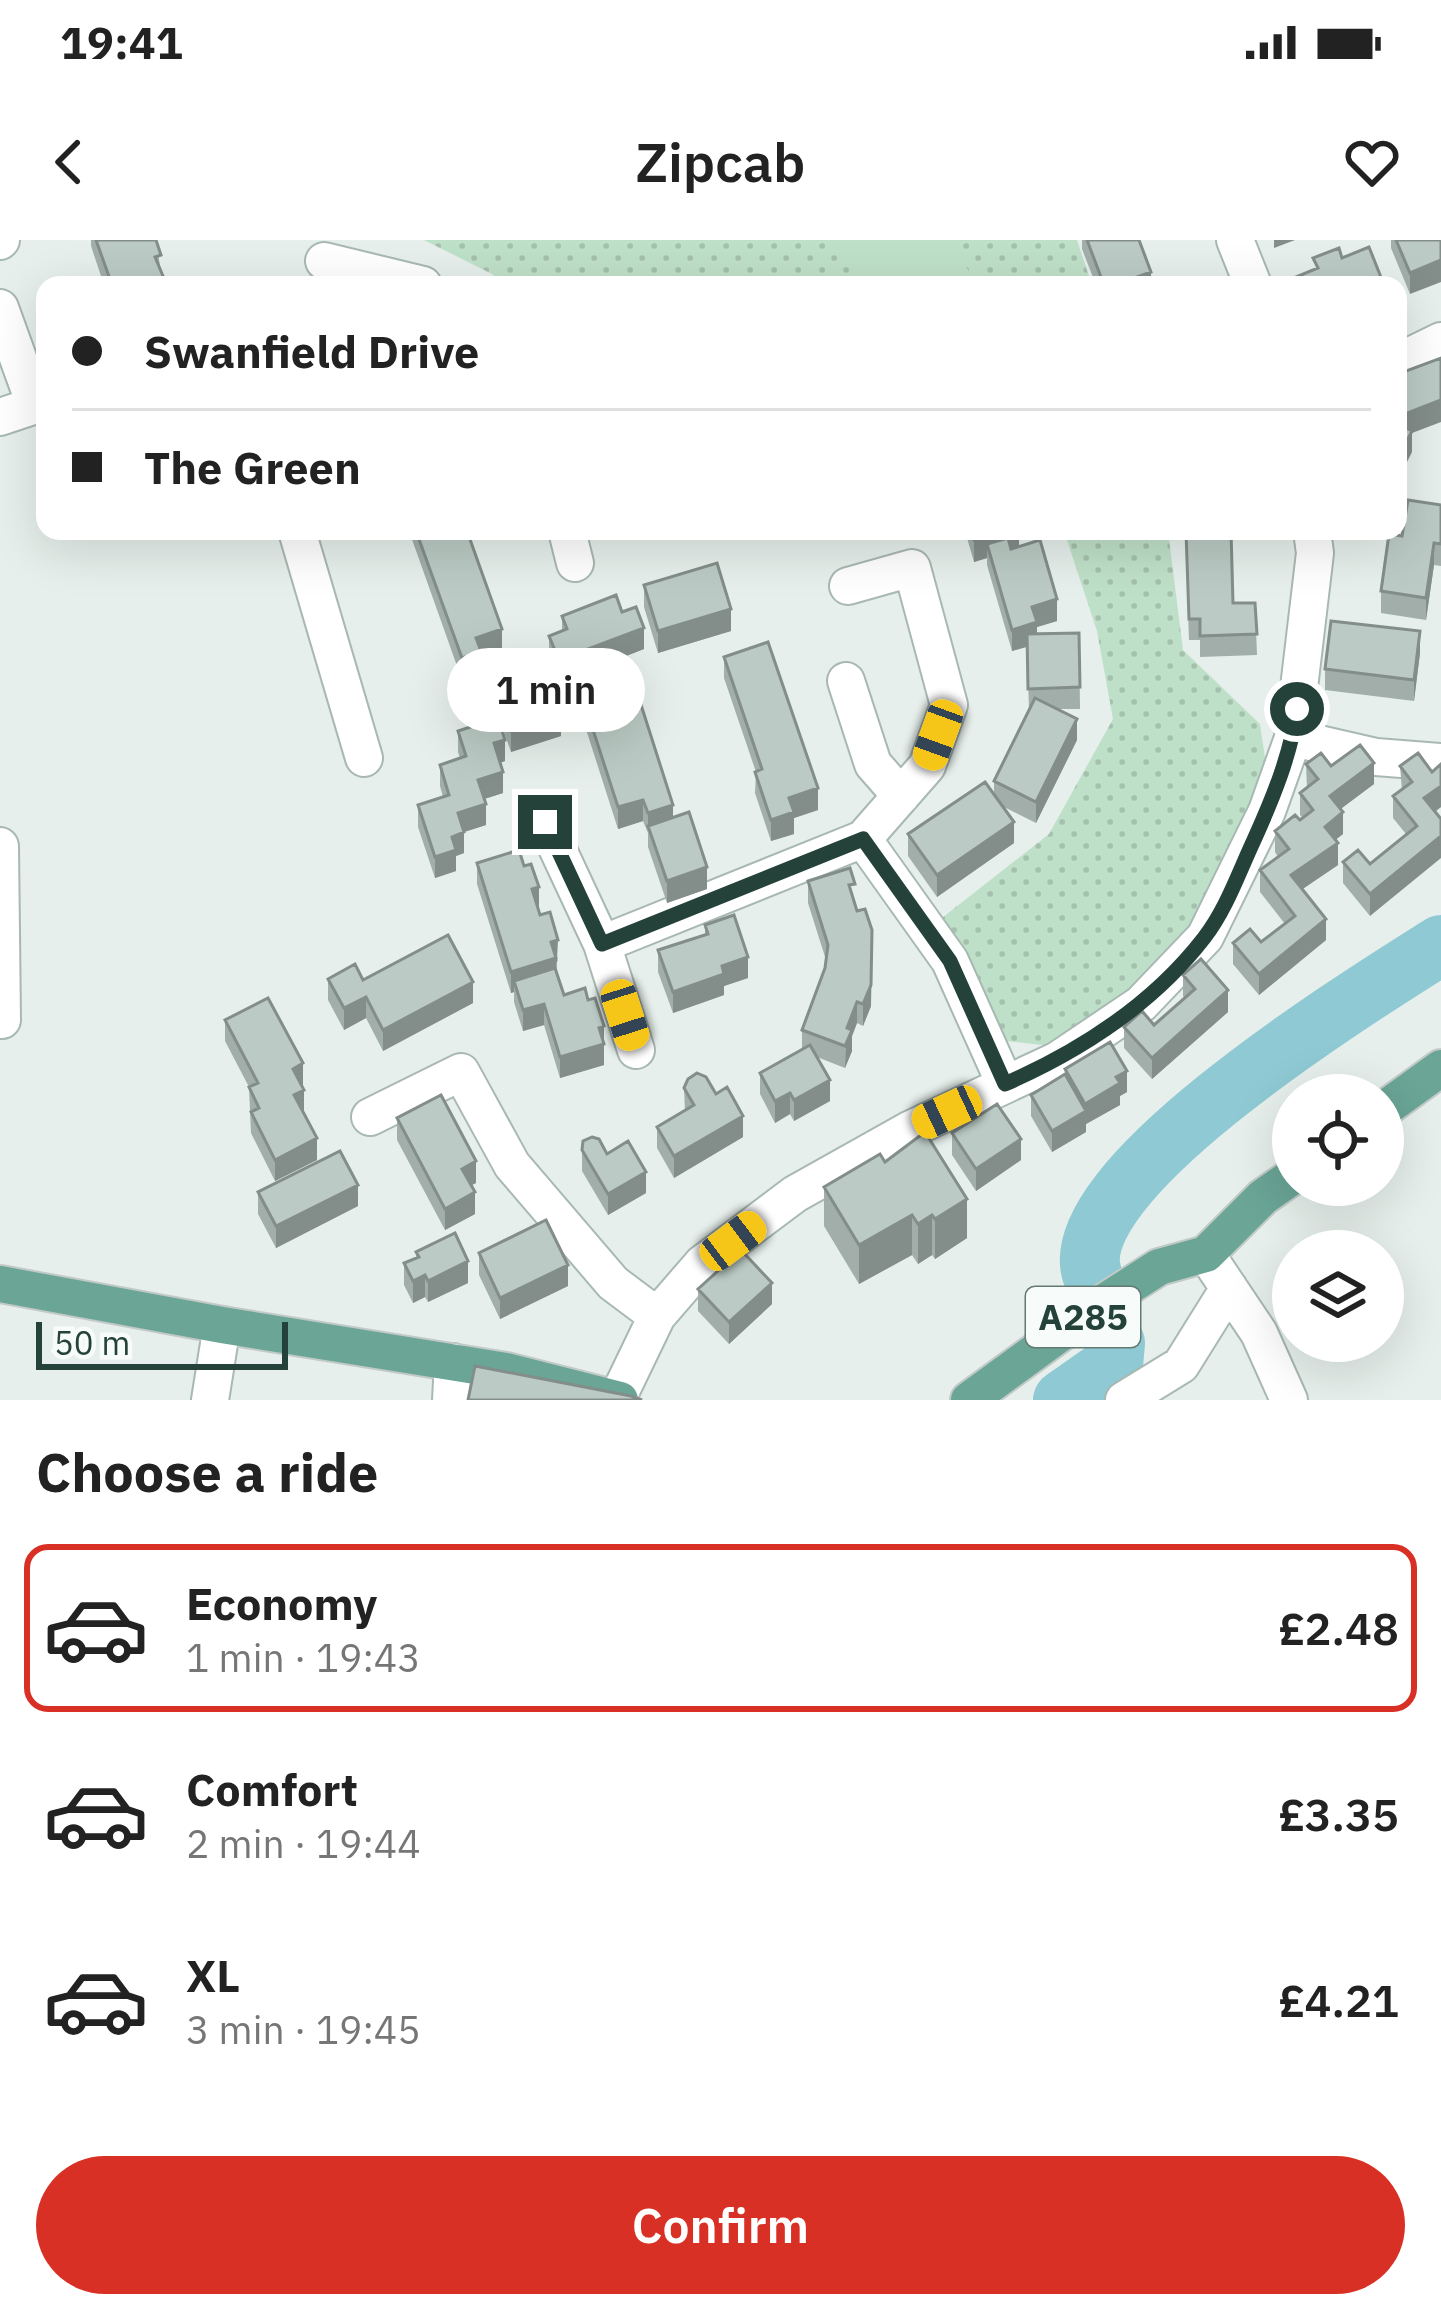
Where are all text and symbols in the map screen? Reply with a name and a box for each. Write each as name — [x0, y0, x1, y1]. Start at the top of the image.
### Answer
text: 19:41 — [60, 13, 183, 71]
text: Zipcab — [636, 127, 805, 197]
icon: back — [36, 129, 102, 195]
icon: heart — [1339, 129, 1405, 195]
text: Swanfield Drive — [144, 322, 479, 380]
text: The Green — [144, 438, 361, 496]
callout: 1 min — [446, 648, 644, 732]
text: 1 min — [496, 664, 596, 715]
route start — [1270, 682, 1324, 736]
car — [909, 695, 967, 775]
route end — [518, 795, 572, 849]
car — [597, 975, 653, 1055]
map controls — [1272, 1074, 1404, 1362]
button: locate — [1272, 1074, 1404, 1206]
car — [907, 1080, 987, 1144]
car — [693, 1205, 773, 1277]
button: layers — [1272, 1230, 1404, 1362]
road number: A285 — [1026, 1287, 1140, 1347]
scale bar — [36, 1316, 288, 1369]
text: 50 m — [54, 1321, 130, 1364]
text: Choose a ride — [36, 1437, 378, 1507]
icon: car — [42, 1574, 150, 1682]
text: Economy — [186, 1574, 377, 1632]
text: £2.48 — [1278, 1599, 1399, 1657]
text: 1 min · 19:43 — [186, 1632, 421, 1683]
icon: car — [42, 1760, 150, 1868]
text: Comfort — [186, 1760, 358, 1818]
text: £3.35 — [1278, 1785, 1399, 1843]
text: 2 min · 19:44 — [186, 1818, 421, 1869]
icon: car — [42, 1946, 150, 2054]
text: XL — [186, 1946, 240, 2004]
text: £4.21 — [1278, 1971, 1399, 2029]
text: 3 min · 19:45 — [186, 2004, 421, 2055]
button: Confirm — [36, 2156, 1405, 2294]

